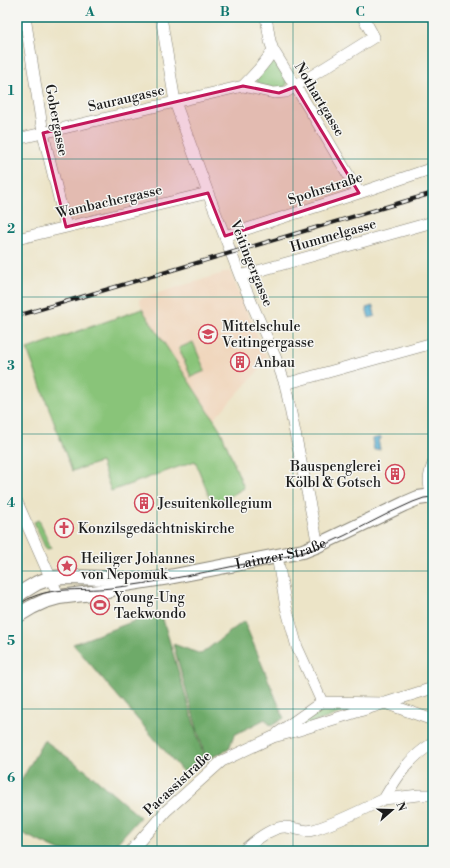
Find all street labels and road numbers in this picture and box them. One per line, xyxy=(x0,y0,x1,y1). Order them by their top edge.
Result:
street label: Nothartgasse xyxy=(290,59,348,140)
street label: Sauraugasse xyxy=(86,81,166,116)
street label: Gobergasse xyxy=(40,83,72,158)
street label: Spohrstraße xyxy=(286,168,365,209)
street label: Wambachergasse xyxy=(54,181,164,223)
street label: Hummelgasse xyxy=(288,215,378,257)
street label: Veitingergasse xyxy=(225,216,277,309)
street label: Lainzer Straße xyxy=(234,534,330,574)
street label: Pacassistraße xyxy=(140,748,215,820)

